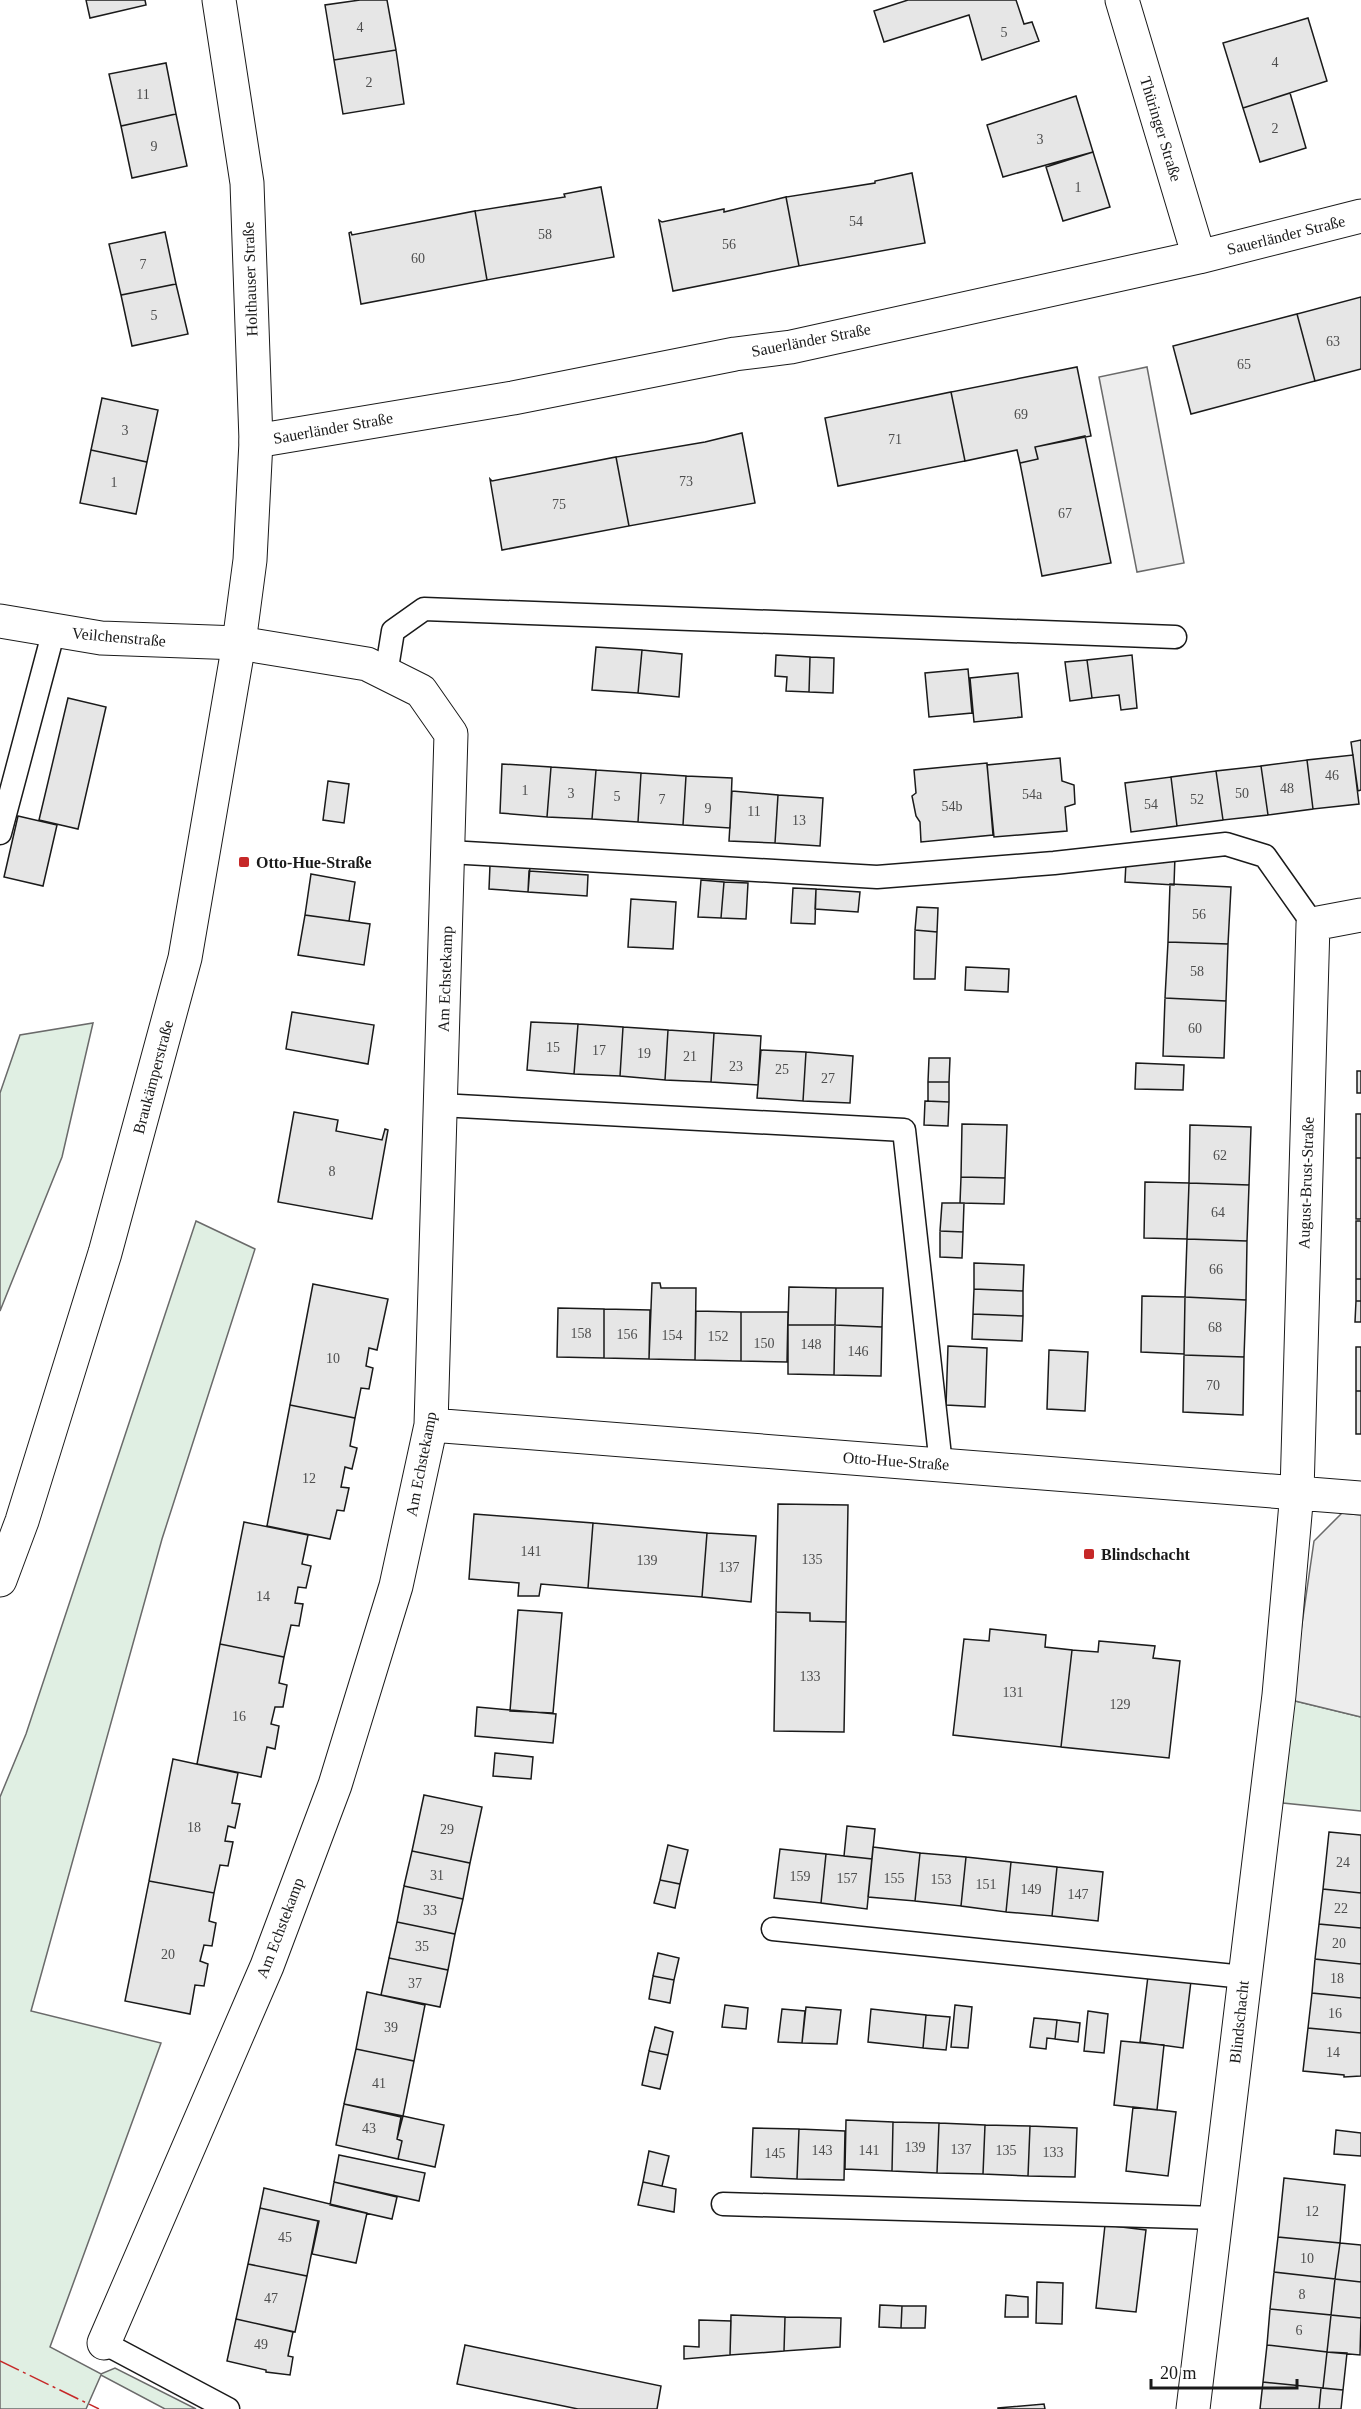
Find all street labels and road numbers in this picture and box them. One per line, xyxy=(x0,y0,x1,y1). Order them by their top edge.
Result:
street label: Thüringer Straße xyxy=(1136,74,1185,184)
street label: Sauerländer Straße xyxy=(1225,212,1347,258)
street label: Holthauser Straße xyxy=(239,221,261,337)
street label: Sauerländer Straße xyxy=(750,320,872,360)
street label: Sauerländer Straße xyxy=(272,409,394,447)
street label: Veilchenstraße xyxy=(71,624,167,650)
street label: Am Echstekamp xyxy=(435,926,456,1032)
street label: Braukämperstraße xyxy=(130,1018,177,1136)
street label: August-Brust-Straße xyxy=(1295,1117,1318,1250)
street label: Am Echstekamp xyxy=(403,1410,440,1518)
street label: Otto-Hue-Straße xyxy=(842,1449,950,1473)
street label: Am Echstekamp xyxy=(253,1875,308,1981)
street label: Blindschacht xyxy=(1226,1979,1252,2064)

